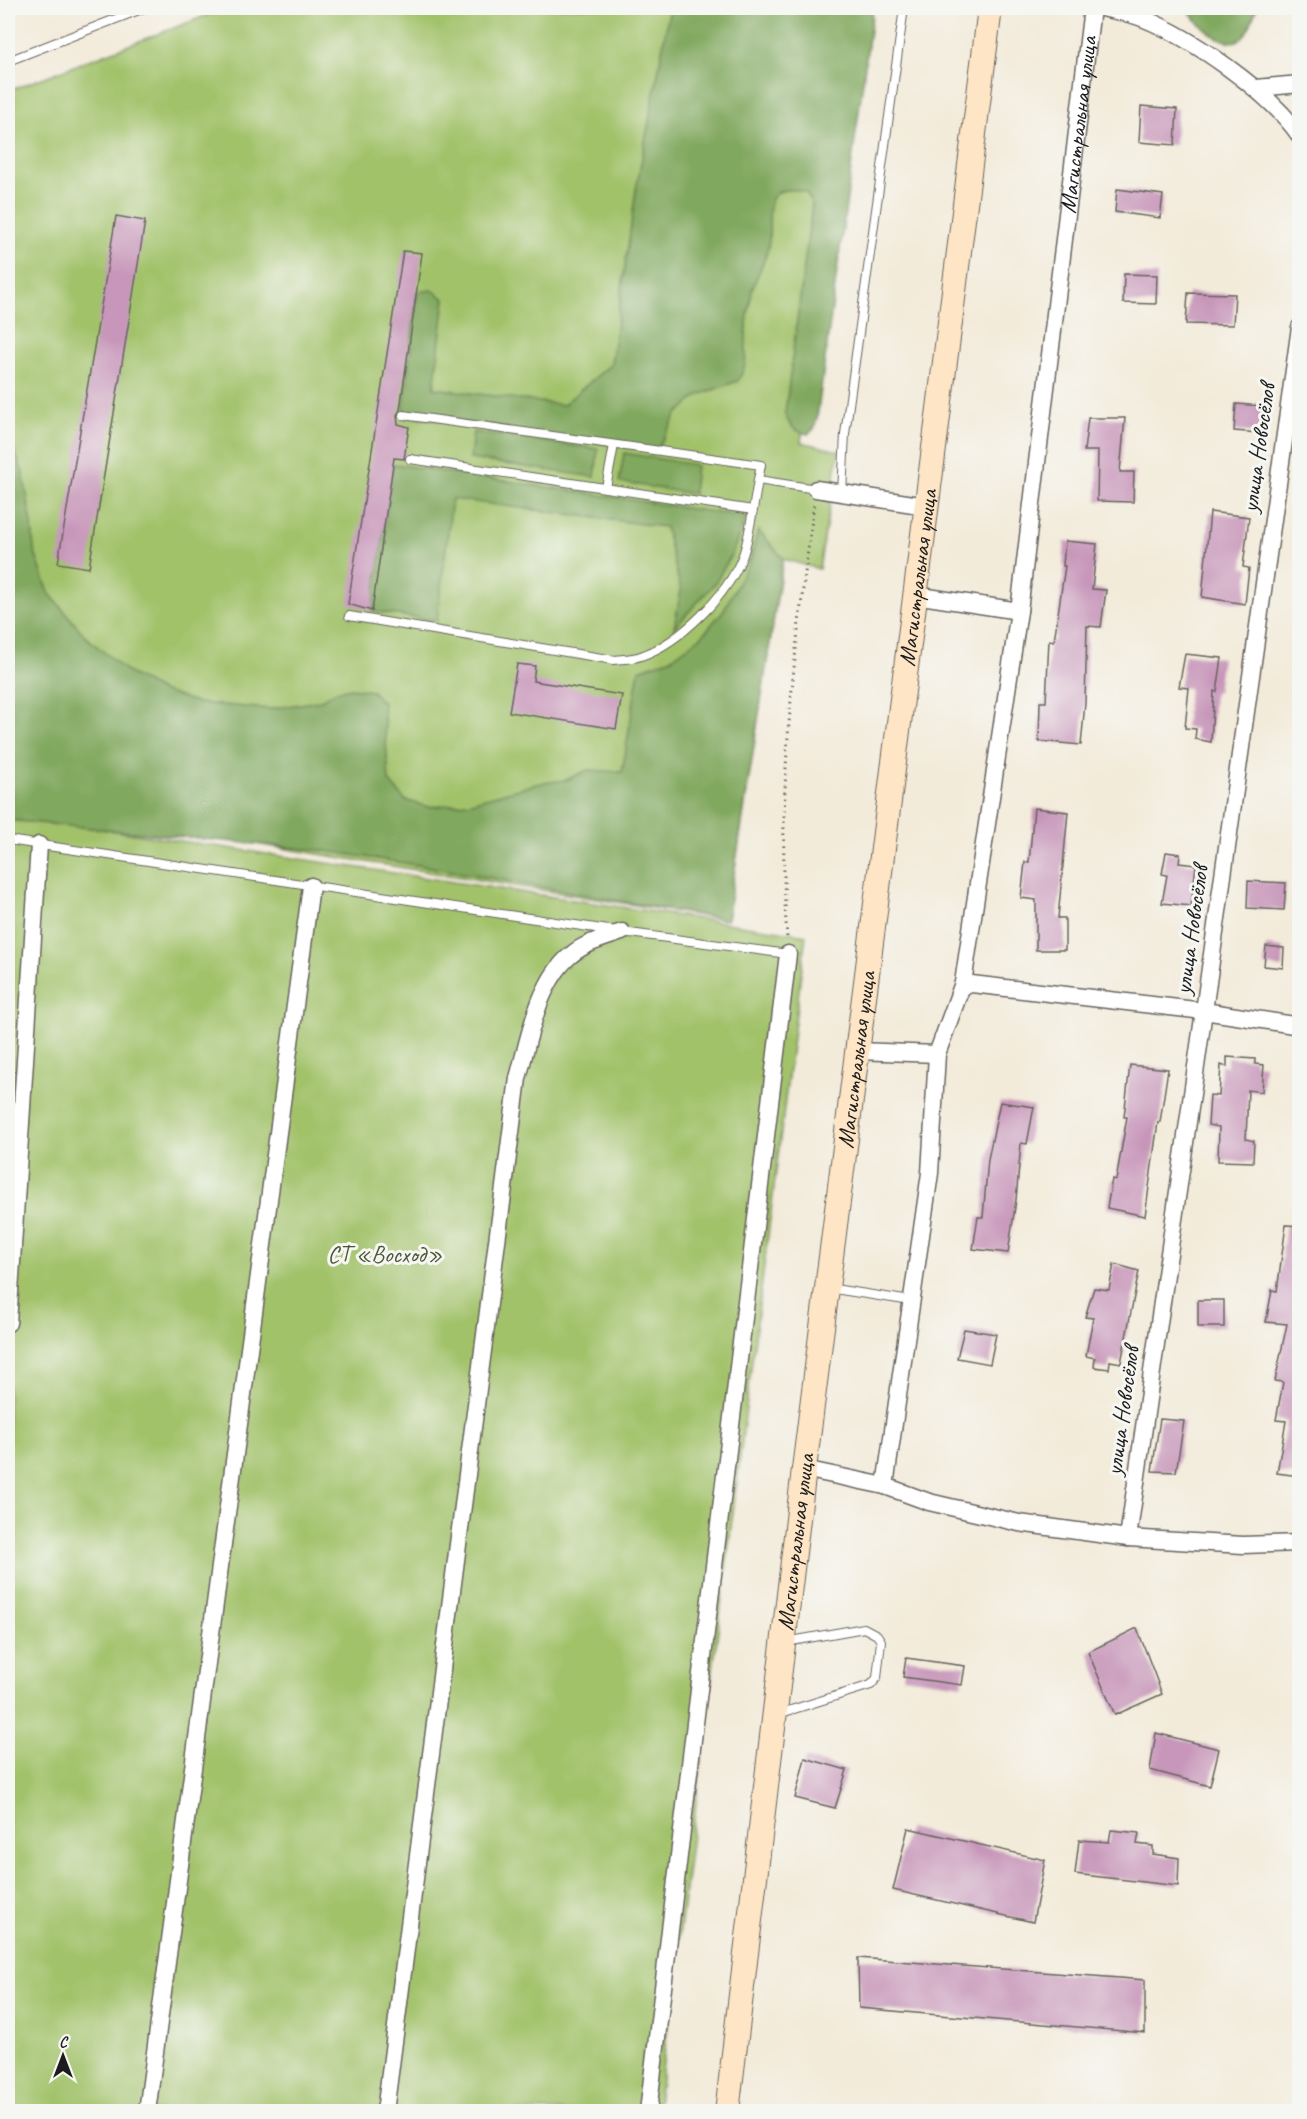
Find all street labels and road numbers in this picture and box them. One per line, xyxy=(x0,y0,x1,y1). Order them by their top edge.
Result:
street label: Магистральная улица xyxy=(1052,33,1104,215)
street label: улица Новосёлов xyxy=(1234,378,1282,516)
street label: Магистральная улица xyxy=(891,486,944,668)
street label: улица Новосёлов xyxy=(1167,860,1215,998)
street label: Магистральная улица xyxy=(830,969,882,1150)
street label: улица Новосёлов xyxy=(1098,1341,1146,1479)
street label: Магистральная улица xyxy=(770,1451,821,1632)

